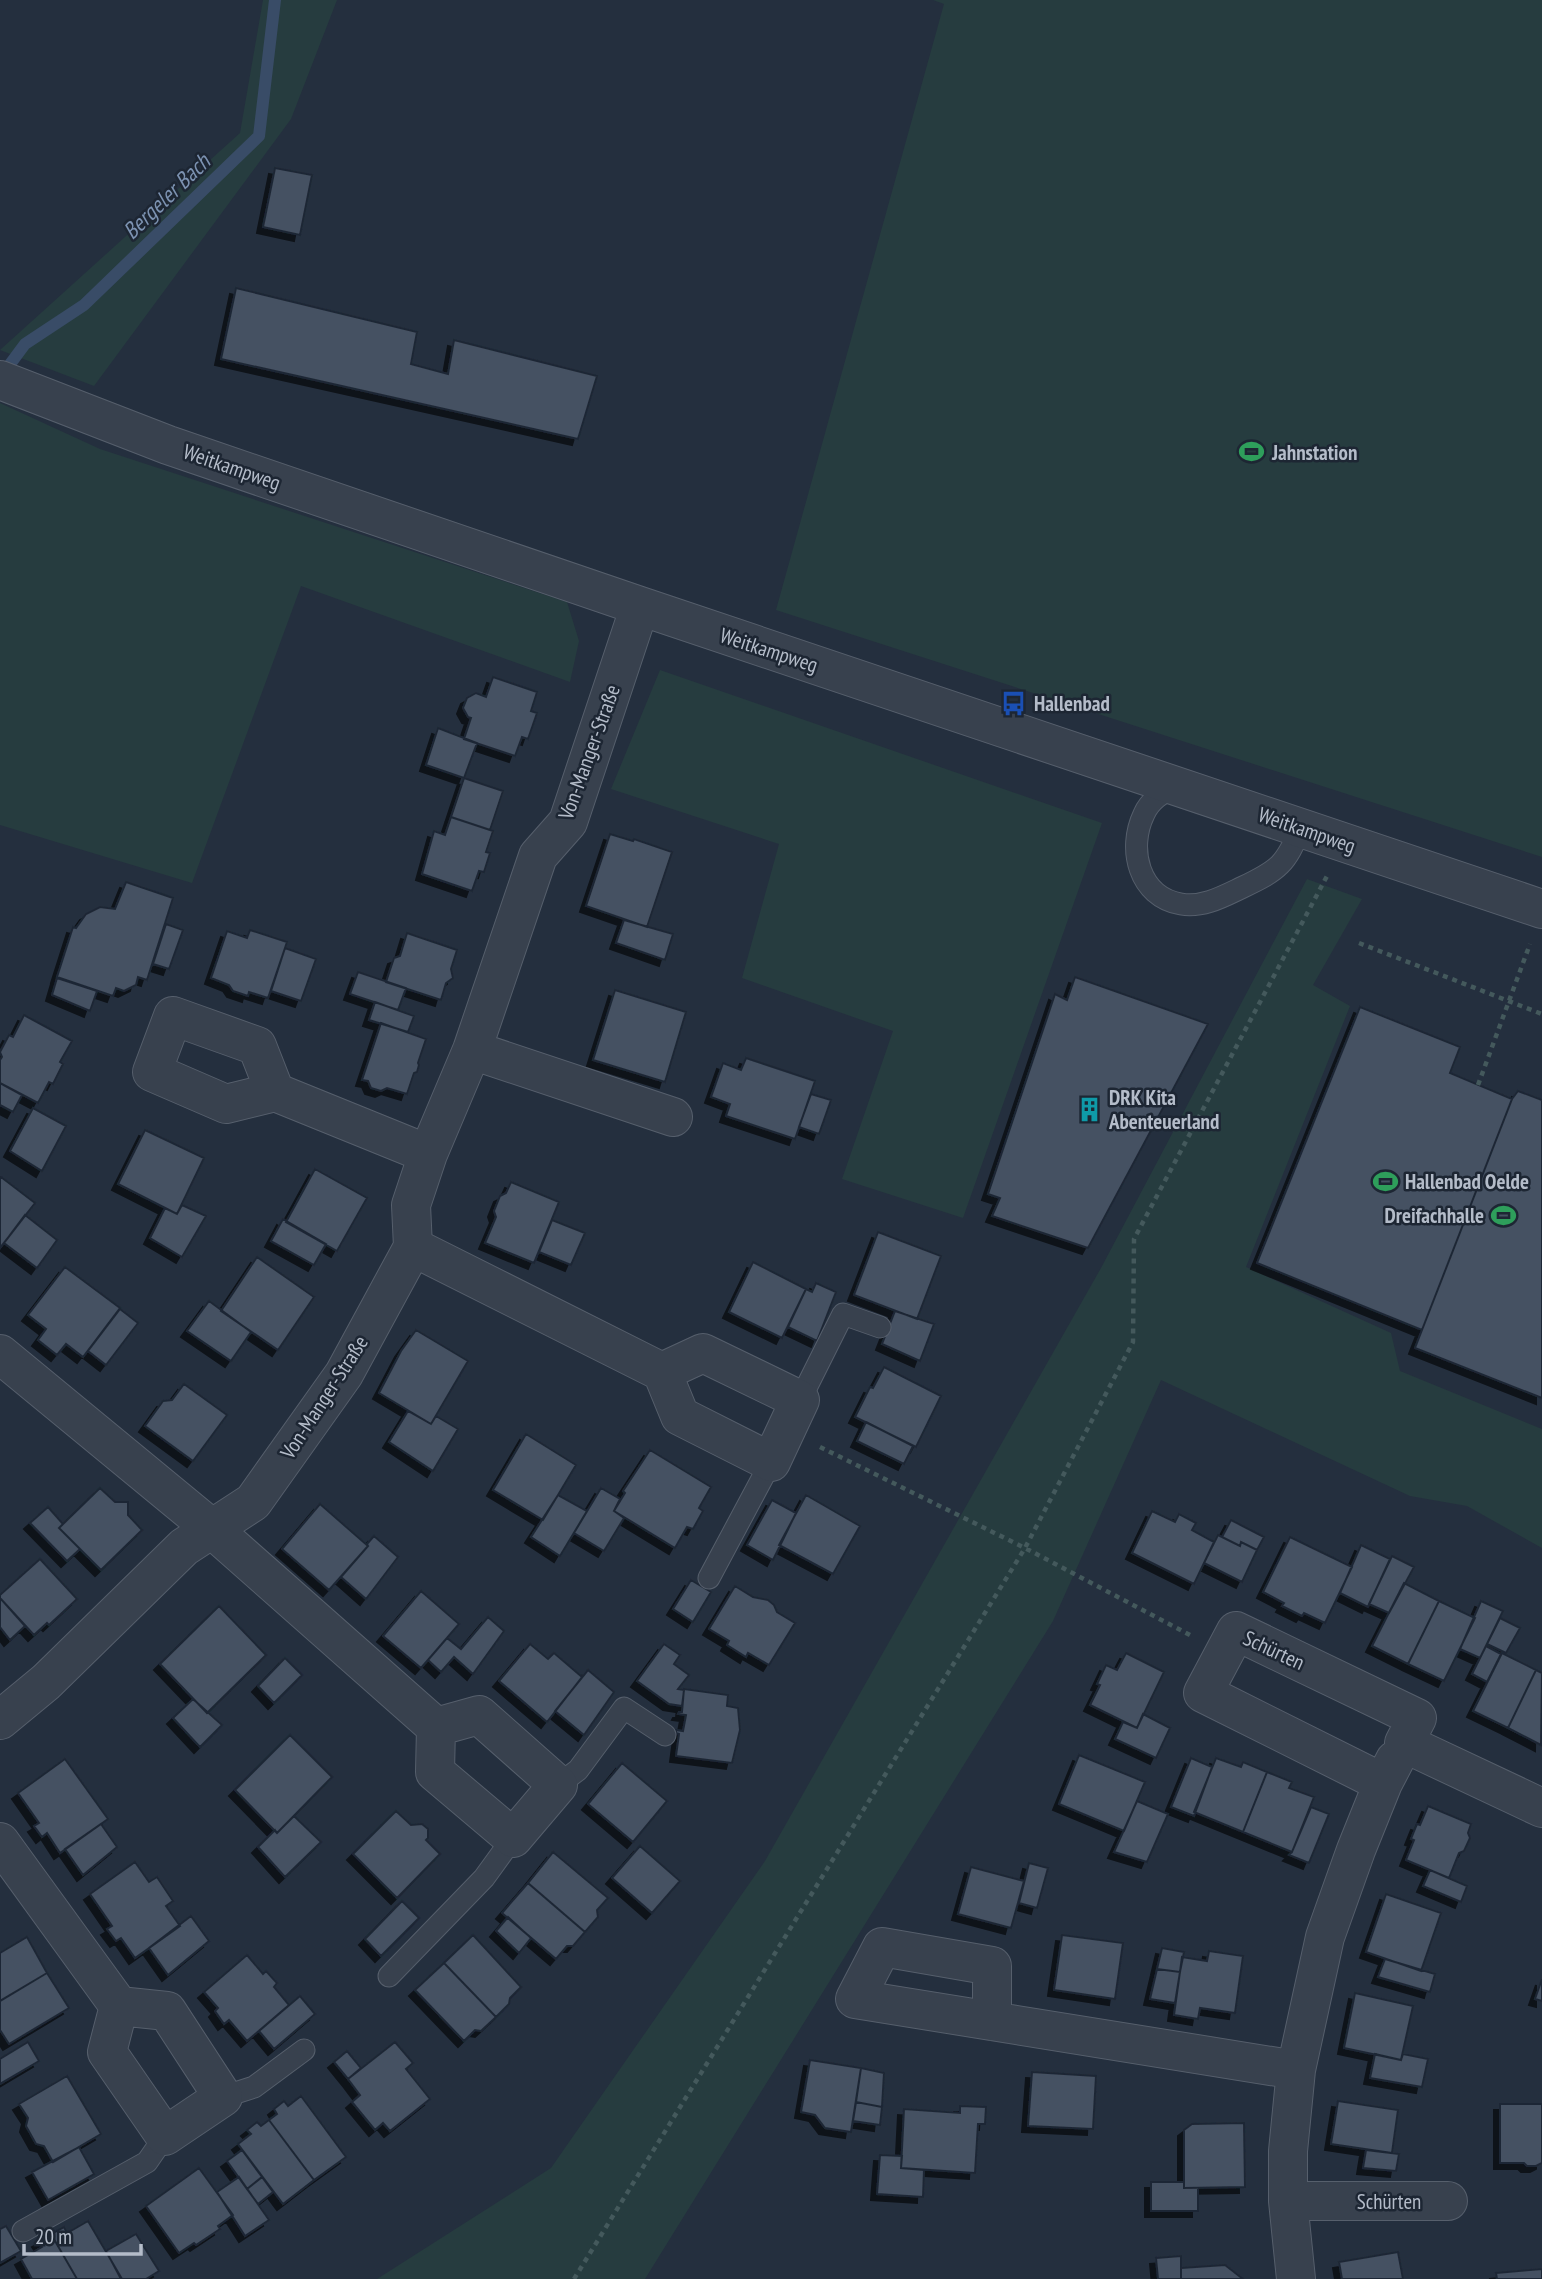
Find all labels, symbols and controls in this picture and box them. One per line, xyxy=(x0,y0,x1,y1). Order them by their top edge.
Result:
water label: Bergeler Bach xyxy=(116,146,217,245)
street label: Weitkampweg xyxy=(180,438,284,496)
sports icon: Jahnstation xyxy=(1238,438,1266,466)
place label: Jahnstation xyxy=(1271,439,1357,466)
street label: Weitkampweg xyxy=(717,622,821,678)
street label: Von-Manger-Straße xyxy=(552,681,626,824)
bus stop icon: Hallenbad xyxy=(1000,689,1028,717)
place label: Hallenbad xyxy=(1034,690,1110,717)
street label: Weitkampweg xyxy=(1255,801,1359,859)
place label: DRK Kita Abenteuerland xyxy=(1108,1084,1219,1135)
building icon: DRK Kita Abenteuerland xyxy=(1075,1095,1103,1123)
sports icon: Hallenbad Oelde xyxy=(1371,1167,1399,1195)
place label: Hallenbad Oelde xyxy=(1405,1168,1529,1195)
sports icon: Dreifachhalle xyxy=(1490,1201,1518,1229)
place label: Dreifachhalle xyxy=(1385,1202,1484,1229)
street label: Von-Manger-Straße xyxy=(274,1330,374,1465)
street label: Schürten xyxy=(1239,1624,1309,1676)
street label: Schürten xyxy=(1357,2188,1421,2215)
scale bar xyxy=(24,2212,142,2256)
text: 20 m xyxy=(35,2223,72,2250)

